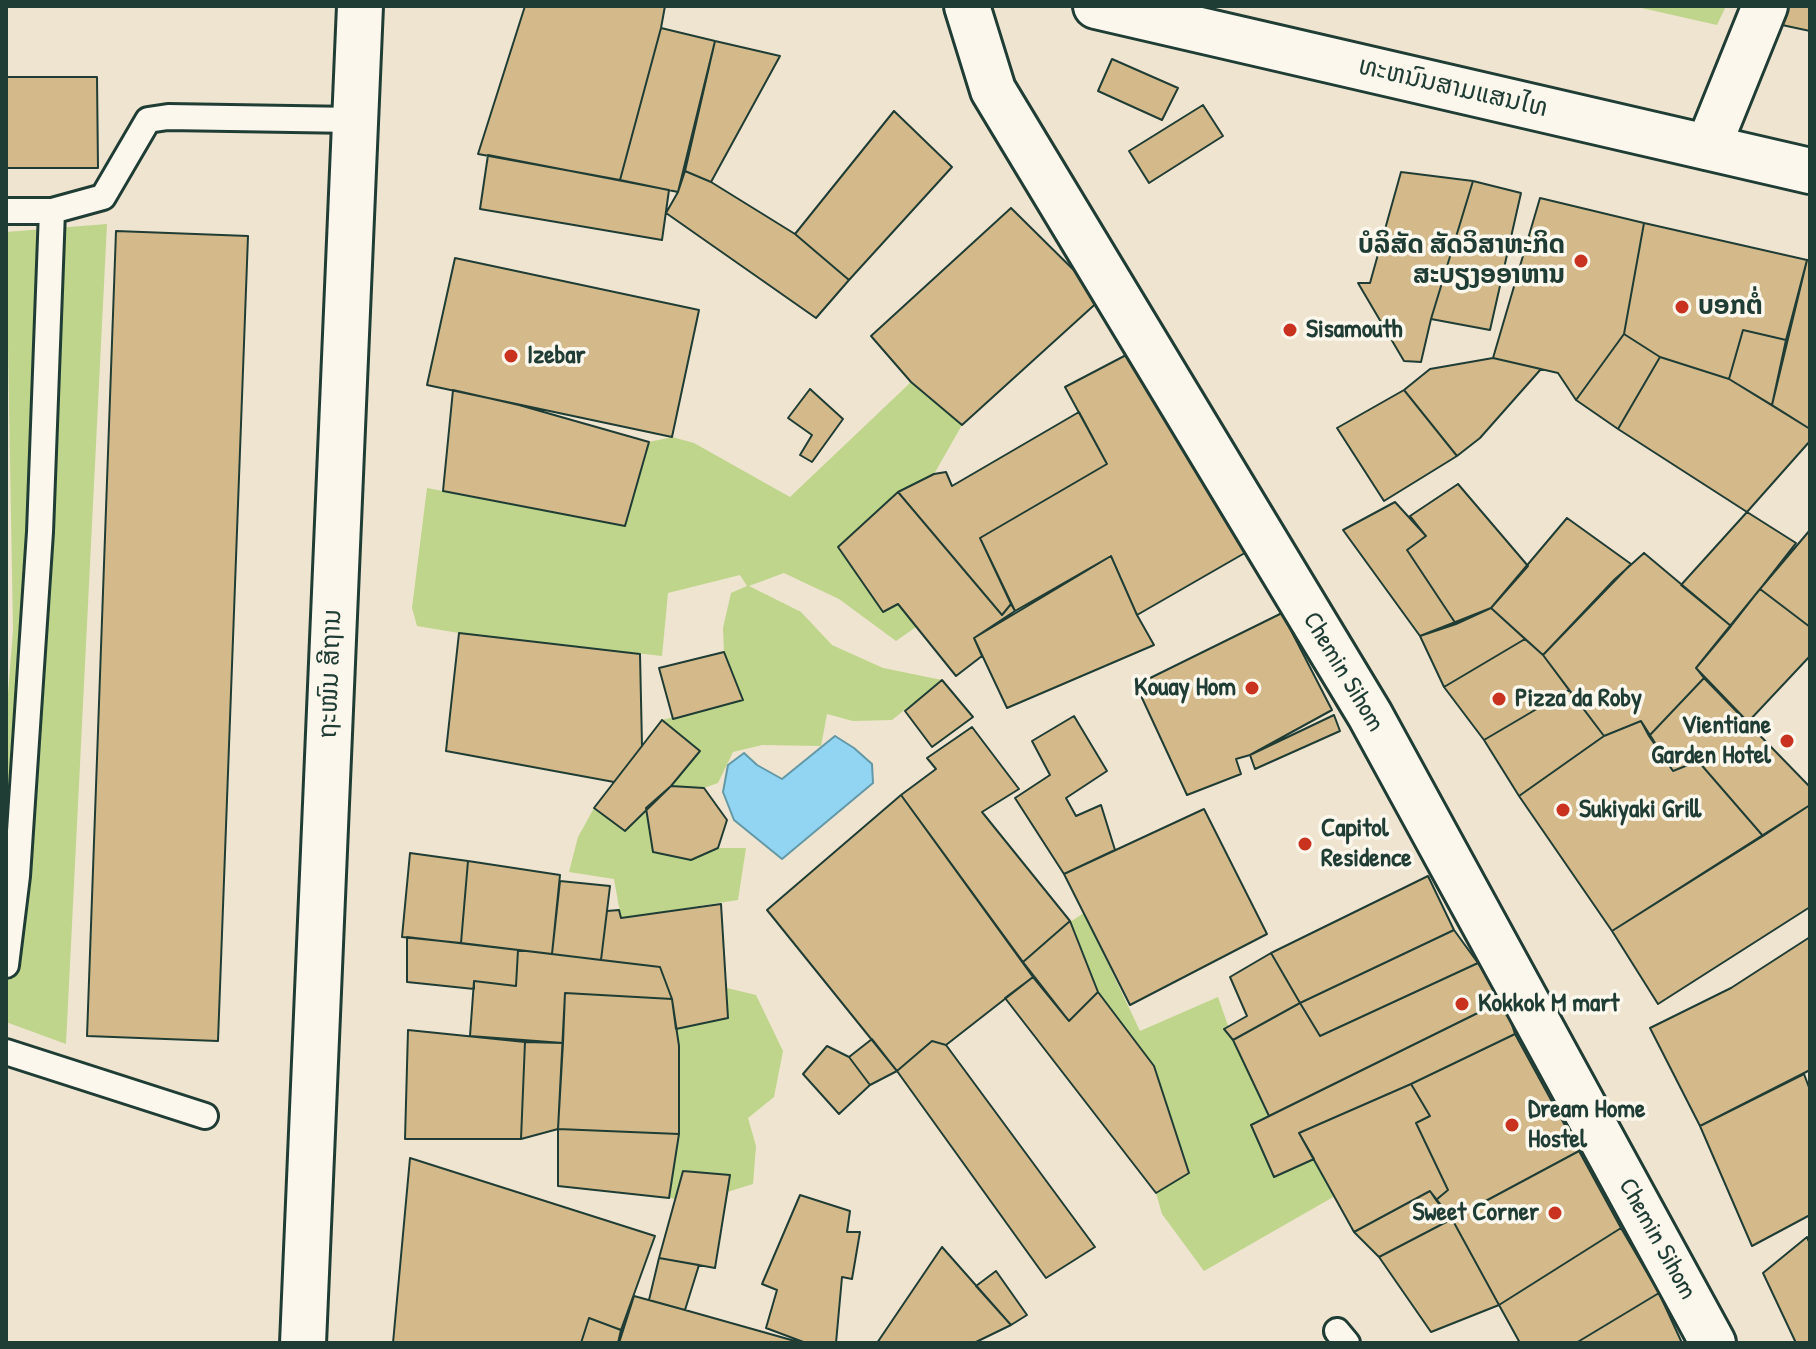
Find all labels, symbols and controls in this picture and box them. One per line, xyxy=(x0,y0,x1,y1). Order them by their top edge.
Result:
street label: ທະຫນົນສາມແສນໄທ xyxy=(1355,51,1551,125)
place label: ບໍລິສັດ ສັດວິສາຫະກິດ ສະບຽງອອາຫານ xyxy=(1358,230,1565,292)
marker: ບໍລິສັດ ສັດວິສາຫະກິດ ສະບຽງອອາຫານ xyxy=(1572,252,1590,270)
place label: ບອກຕໍ່ xyxy=(1698,291,1763,323)
marker: ບອກຕໍ່ xyxy=(1673,298,1691,316)
place label: Sisamouth xyxy=(1306,314,1402,346)
marker: Sisamouth xyxy=(1281,321,1299,339)
place label: Izebar xyxy=(527,340,585,372)
marker: Izebar xyxy=(502,347,520,365)
street label: Chemin Sihom xyxy=(1295,607,1391,737)
street label: ຖະໜົນ ສີຖານ xyxy=(313,609,349,739)
place label: Kouay Hom xyxy=(1134,672,1236,704)
marker: Kouay Hom xyxy=(1243,679,1261,697)
place label: Pizza da Roby xyxy=(1515,683,1642,715)
marker: Pizza da Roby xyxy=(1490,690,1508,708)
place label: Vientiane Garden Hotel xyxy=(1651,710,1771,772)
marker: Vientiane Garden Hotel xyxy=(1778,732,1796,750)
place label: Sukiyaki Grill xyxy=(1579,794,1701,826)
marker: Sukiyaki Grill xyxy=(1554,801,1572,819)
place label: Capitol Residence xyxy=(1321,813,1412,874)
marker: Capitol Residence xyxy=(1296,835,1314,853)
place label: Kokkok M mart xyxy=(1478,988,1619,1020)
marker: Kokkok M mart xyxy=(1453,995,1471,1013)
place label: Dream Home Hostel xyxy=(1528,1094,1645,1156)
marker: Dream Home Hostel xyxy=(1503,1116,1521,1134)
street label: Chemin Sihom xyxy=(1611,1173,1703,1305)
place label: Sweet Corner xyxy=(1413,1197,1539,1229)
marker: Sweet Corner xyxy=(1546,1204,1564,1222)

